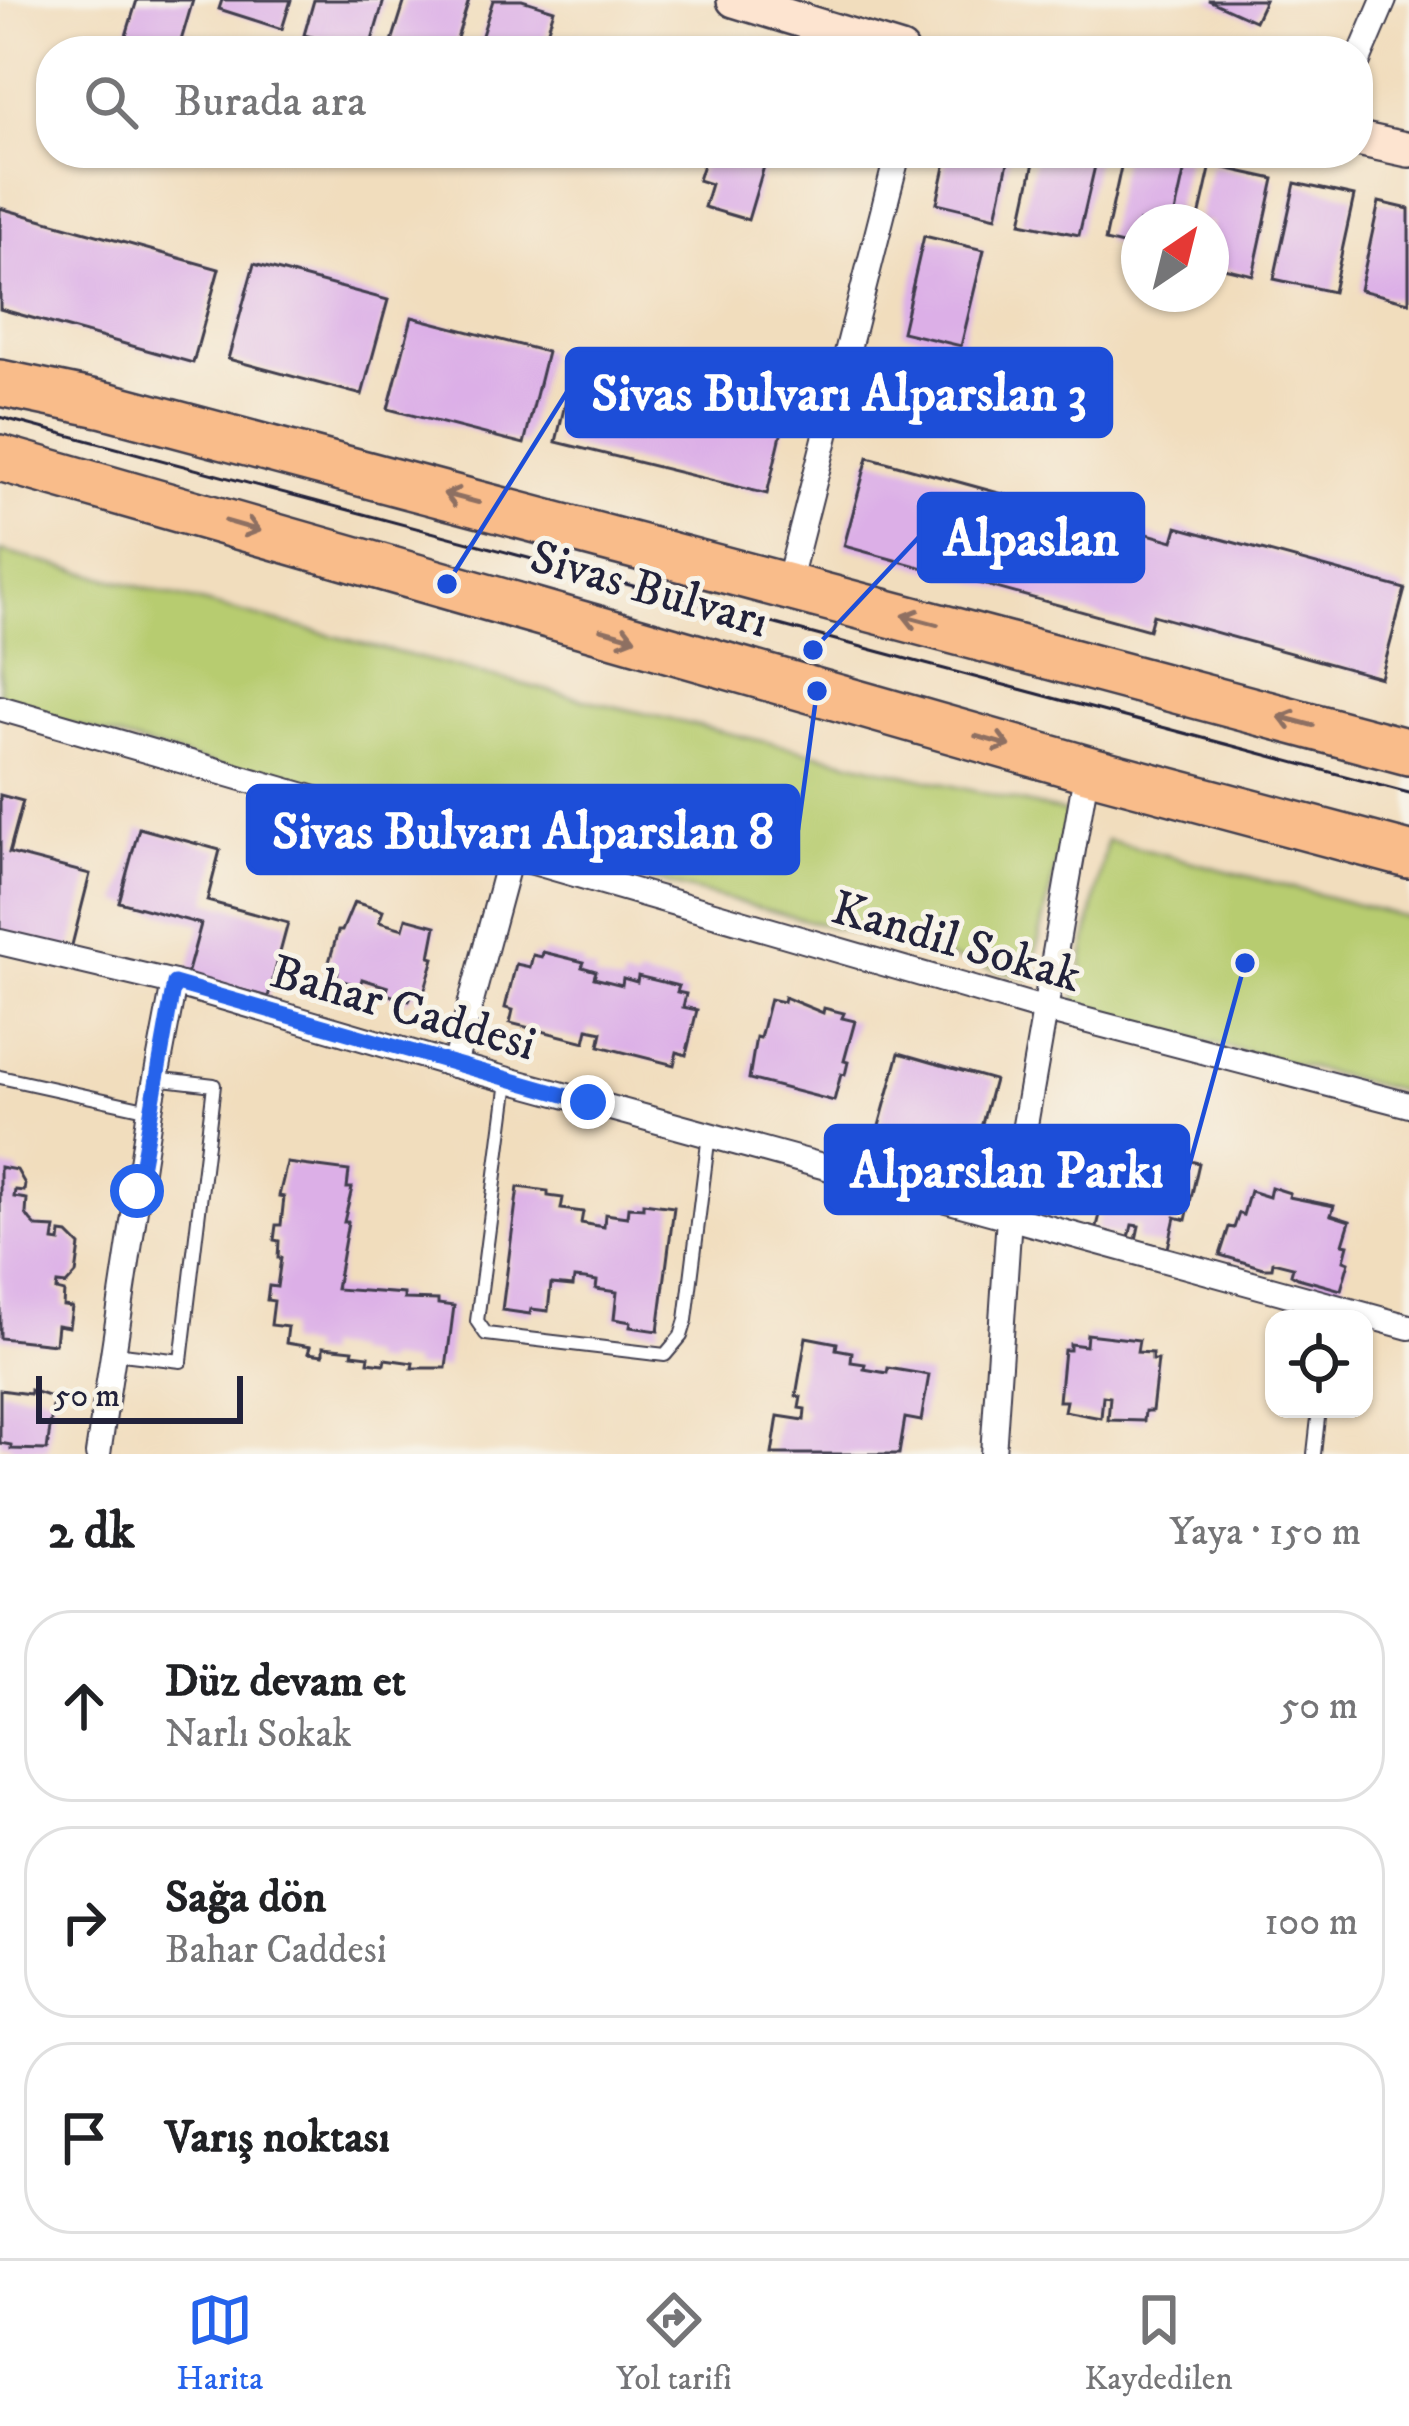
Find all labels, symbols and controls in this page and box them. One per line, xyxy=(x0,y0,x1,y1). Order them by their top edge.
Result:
search box xyxy=(36,36,1373,168)
icon: search xyxy=(78,69,144,135)
text: Burada ara xyxy=(174,74,366,130)
north arrow xyxy=(1121,204,1229,312)
callout: Sivas Bulvarı Alparslan 3 xyxy=(567,349,1111,436)
text: Sivas Bulvarı Alparslan 3 xyxy=(591,363,1087,427)
one-way arrow xyxy=(443,486,481,508)
callout: Alpaslan xyxy=(919,494,1143,581)
text: Alpaslan xyxy=(942,508,1119,572)
one-way arrow xyxy=(223,516,261,538)
street label: Sivas Bulvarı xyxy=(523,527,775,652)
one-way arrow xyxy=(901,607,939,629)
one-way arrow xyxy=(598,624,636,646)
one-way arrow xyxy=(1278,709,1316,731)
one-way arrow xyxy=(973,732,1011,754)
callout: Sivas Bulvarı Alparslan 8 xyxy=(248,786,798,873)
text: Sivas Bulvarı Alparslan 8 xyxy=(272,801,774,865)
street label: Kandil Sokak xyxy=(825,879,1088,1007)
street label: Bahar Caddesi xyxy=(264,942,543,1075)
route end xyxy=(561,1075,615,1129)
callout: Alparslan Parkı xyxy=(826,1126,1188,1213)
text: Alparslan Parkı xyxy=(849,1140,1164,1204)
route start xyxy=(110,1164,164,1218)
map controls xyxy=(1265,1310,1373,1418)
button: locate xyxy=(1265,1310,1373,1418)
scale bar xyxy=(36,1370,243,1423)
text: 50 m xyxy=(54,1376,120,1417)
text: 2 dk xyxy=(48,1500,135,1564)
text: Yaya · 150 m xyxy=(1169,1508,1361,1557)
text: Düz devam et xyxy=(165,1654,406,1710)
icon: ahead xyxy=(51,1673,117,1739)
text: 50 m xyxy=(1280,1682,1358,1731)
text: Narlı Sokak xyxy=(165,1710,352,1759)
text: Sağa dön xyxy=(165,1870,326,1926)
icon: right xyxy=(51,1889,117,1955)
text: 100 m xyxy=(1264,1898,1358,1947)
text: Bahar Caddesi xyxy=(165,1926,387,1975)
icon: arrive xyxy=(51,2105,117,2171)
text: Varış noktası xyxy=(165,2110,390,2166)
tab: Harita xyxy=(176,2287,263,2400)
tab: Yol tarifi xyxy=(616,2287,732,2400)
tab: Kaydedilen xyxy=(1084,2287,1233,2400)

